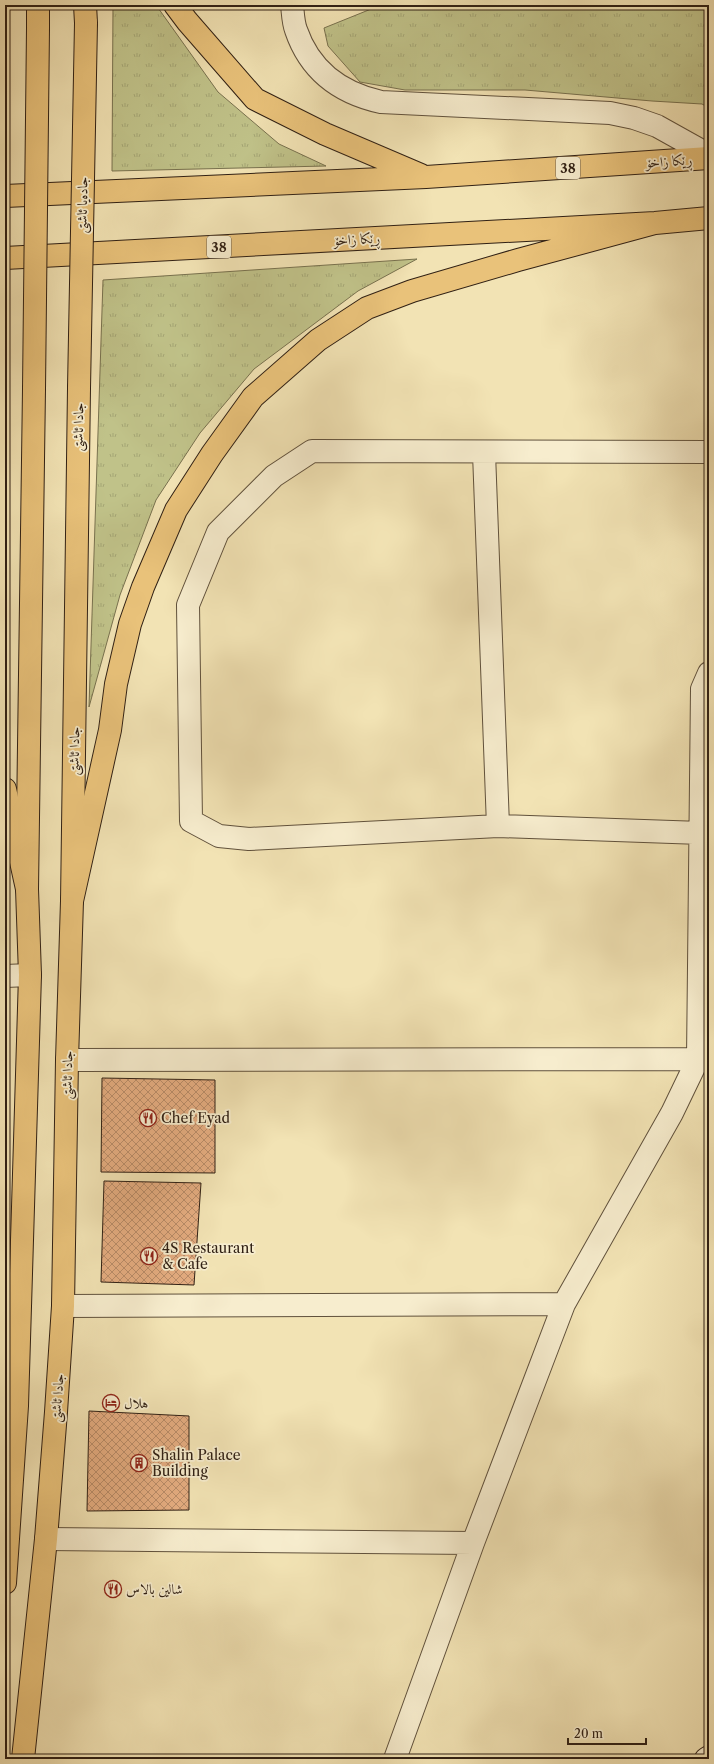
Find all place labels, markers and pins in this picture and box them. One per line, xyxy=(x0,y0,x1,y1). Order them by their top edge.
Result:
restaurant icon: Chef Eyad xyxy=(138,1108,158,1128)
place label: Chef Eyad xyxy=(161,1109,231,1127)
place label: 4S Restaurant & Cafe xyxy=(162,1239,254,1273)
restaurant icon: 4S Restaurant & Cafe xyxy=(139,1246,159,1266)
hotel icon: هلال xyxy=(101,1393,121,1413)
place label: هلال xyxy=(124,1394,148,1412)
place label: Shalin Palace Building xyxy=(152,1446,241,1480)
building icon: Shalin Palace Building xyxy=(129,1453,149,1473)
restaurant icon: شالين بالاس xyxy=(103,1579,123,1599)
place label: شالين بالاس xyxy=(126,1580,183,1598)

